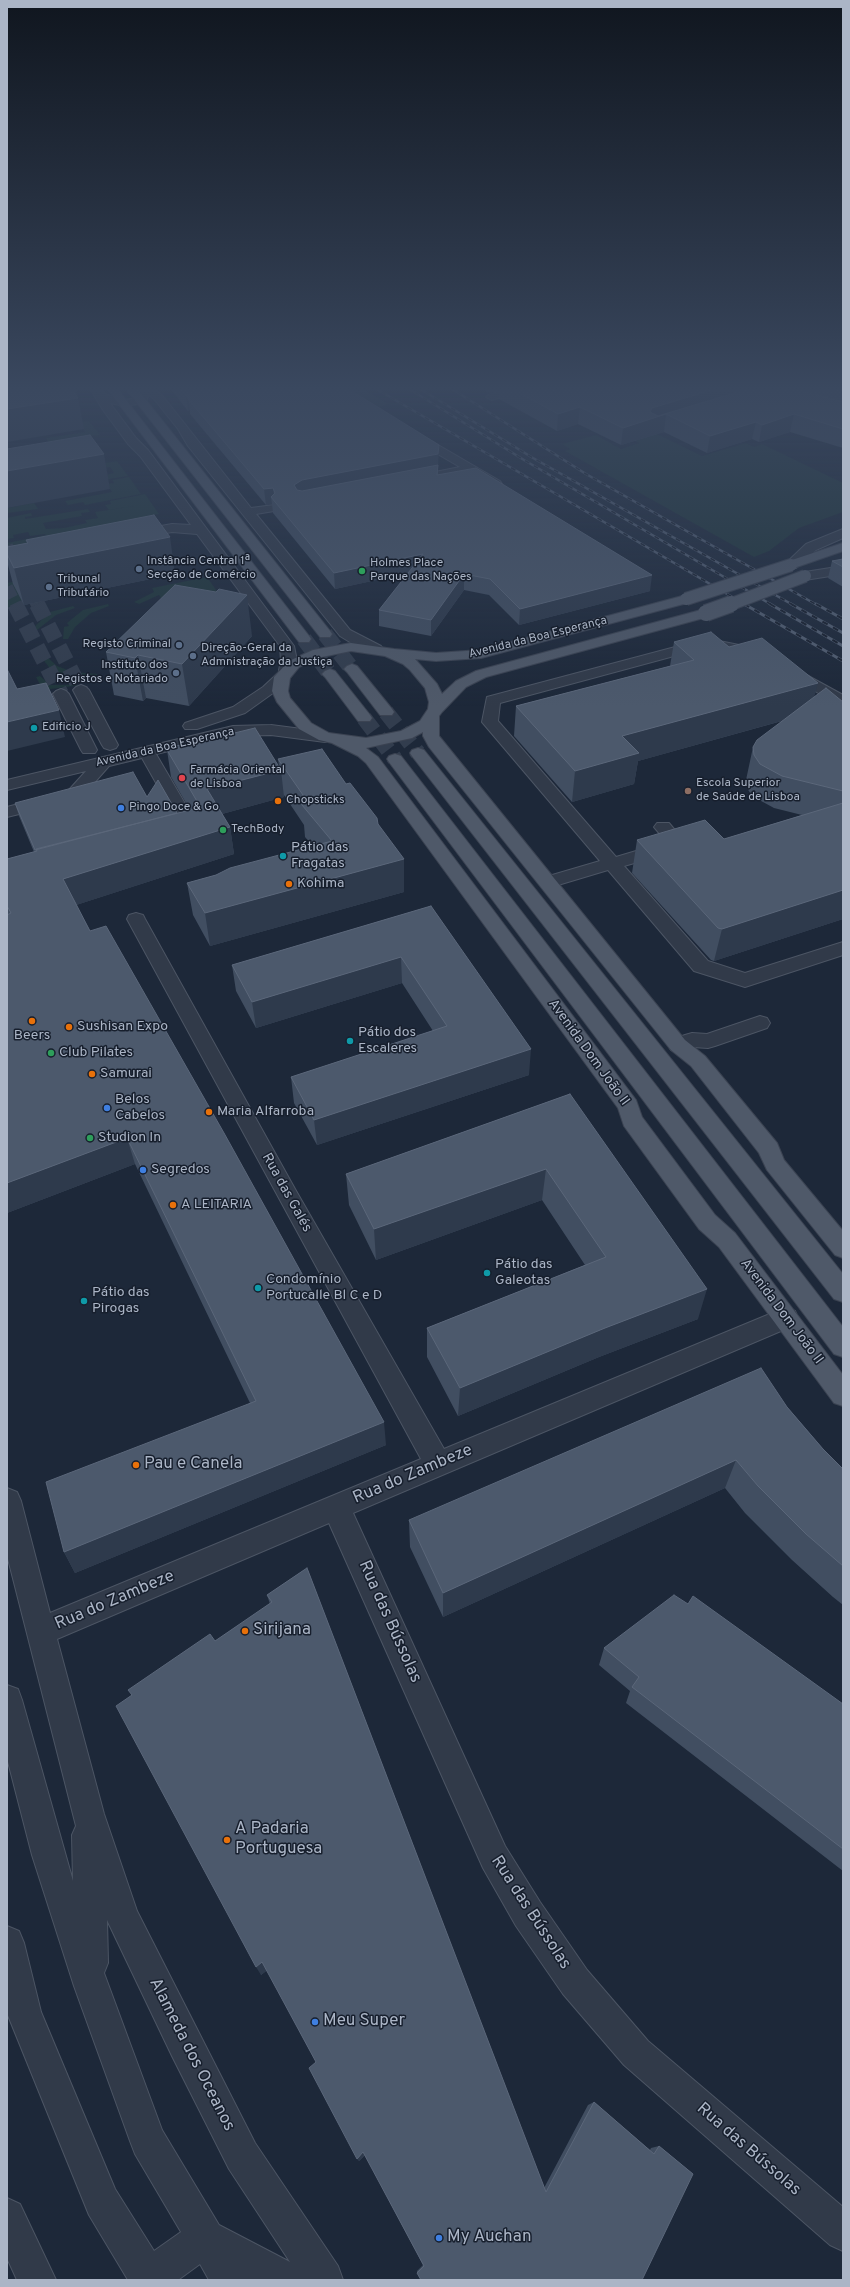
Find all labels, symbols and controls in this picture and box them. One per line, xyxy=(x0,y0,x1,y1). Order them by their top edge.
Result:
place label: Instância Central 1ª Secção de Comércio xyxy=(147,555,256,583)
place label: Holmes Place Parque das Nações xyxy=(370,557,472,585)
marker: Instância Central 1ª Secção de Comércio xyxy=(134,564,144,574)
marker: Holmes Place Parque das Nações xyxy=(357,566,367,576)
place label: Tribunal Tributário xyxy=(57,573,109,601)
marker: Tribunal Tributário xyxy=(44,582,54,592)
street label: Avenida da Boa Esperança xyxy=(467,614,609,662)
place label: Registo Criminal xyxy=(83,638,171,652)
marker: Registo Criminal xyxy=(174,640,184,650)
place label: Direção-Geral da Admnistração da Justiça xyxy=(201,642,332,670)
marker: Direção-Geral da Admnistração da Justiça xyxy=(188,651,198,661)
place label: Instituto dos Registos e Notariado xyxy=(56,659,168,687)
marker: Instituto dos Registos e Notariado xyxy=(171,668,181,678)
place label: Edificio J xyxy=(42,721,91,735)
marker: Edificio J xyxy=(29,723,39,733)
street label: Avenida da Boa Esperança xyxy=(94,725,236,771)
place label: Farmácia Oriental de Lisboa xyxy=(190,764,285,792)
marker: Farmácia Oriental de Lisboa xyxy=(177,773,187,783)
place label: Escola Superior de Saúde de Lisboa xyxy=(696,777,800,805)
marker: Escola Superior de Saúde de Lisboa xyxy=(683,786,693,796)
place label: Chopsticks xyxy=(286,794,345,808)
marker: Chopsticks xyxy=(273,796,283,806)
place label: Pingo Doce & Go xyxy=(129,801,219,815)
marker: Pingo Doce & Go xyxy=(116,803,126,813)
place label: TechBody xyxy=(231,823,284,837)
marker: TechBody xyxy=(218,825,228,835)
place label: Pátio das Fragatas xyxy=(291,840,349,872)
marker: Pátio das Fragatas xyxy=(278,851,288,861)
place label: Kohima xyxy=(297,876,344,892)
marker: Kohima xyxy=(284,879,294,889)
street label: Avenida Dom João II xyxy=(544,996,632,1110)
marker: Beers xyxy=(27,1016,37,1026)
place label: Sushisan Expo xyxy=(77,1019,168,1035)
marker: Sushisan Expo xyxy=(64,1022,74,1032)
place label: Pátio dos Escaleres xyxy=(358,1025,417,1058)
place label: Beers xyxy=(14,1028,50,1044)
marker: Pátio dos Escaleres xyxy=(345,1036,355,1046)
place label: Club Pilates xyxy=(59,1045,133,1061)
marker: Club Pilates xyxy=(46,1048,56,1058)
place label: Samurai xyxy=(100,1066,152,1082)
marker: Samurai xyxy=(87,1069,97,1079)
place label: Belos Cabelos xyxy=(115,1092,165,1124)
marker: Belos Cabelos xyxy=(102,1103,112,1113)
place label: Maria Alfarroba xyxy=(217,1104,314,1120)
marker: Maria Alfarroba xyxy=(204,1107,214,1117)
place label: Studion In xyxy=(98,1130,161,1146)
marker: Studion In xyxy=(85,1133,95,1143)
street label: Rua das Galés xyxy=(257,1151,315,1235)
place label: Segredos xyxy=(151,1162,210,1178)
marker: Segredos xyxy=(138,1165,148,1175)
place label: A LEITARIA xyxy=(181,1197,252,1213)
marker: A LEITARIA xyxy=(168,1200,178,1210)
street label: Avenida Dom João II xyxy=(736,1256,826,1368)
place label: Pátio das Galeotas xyxy=(495,1257,553,1290)
marker: Pátio das Galeotas xyxy=(482,1268,492,1278)
place label: Condomínio Portucalle Bl C e D xyxy=(266,1272,382,1304)
marker: Condomínio Portucalle Bl C e D xyxy=(253,1283,263,1293)
place label: Pátio das Pirogas xyxy=(92,1285,150,1318)
marker: Pátio das Pirogas xyxy=(79,1296,89,1306)
street label: Rua do Zambeze xyxy=(350,1441,476,1509)
place label: Pau e Canela xyxy=(144,1455,243,1475)
marker: Pau e Canela xyxy=(131,1460,141,1470)
street label: Rua das Bússolas xyxy=(353,1558,425,1686)
street label: Rua do Zambeze xyxy=(52,1567,178,1635)
place label: Sirijana xyxy=(253,1621,311,1641)
marker: Sirijana xyxy=(240,1626,250,1636)
place label: A Padaria Portuguesa xyxy=(235,1820,322,1860)
marker: A Padaria Portuguesa xyxy=(222,1835,232,1845)
street label: Rua das Bússolas xyxy=(486,1852,574,1974)
street label: Alameda dos Oceanos xyxy=(144,1975,238,2135)
place label: Meu Super xyxy=(323,2012,405,2032)
marker: Meu Super xyxy=(310,2017,320,2027)
street label: Rua das Bússolas xyxy=(692,2099,804,2201)
place label: My Auchan xyxy=(447,2228,531,2248)
marker: My Auchan xyxy=(434,2233,444,2243)

